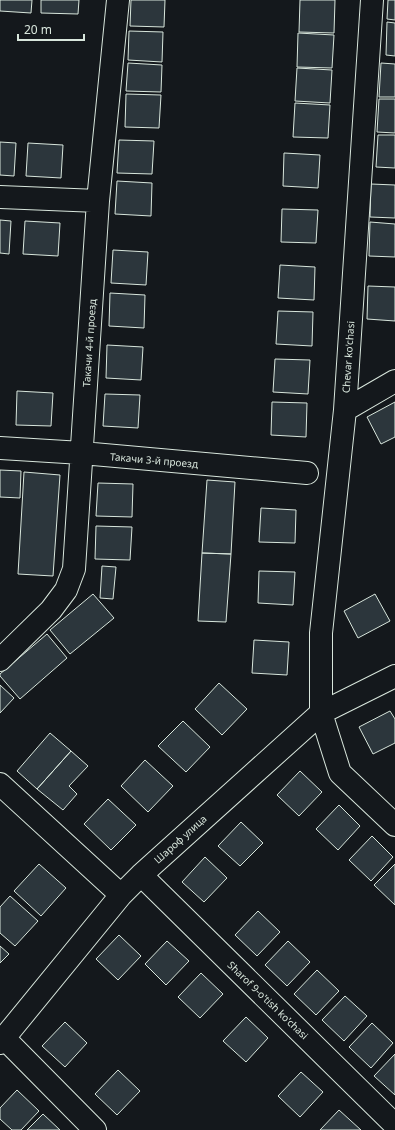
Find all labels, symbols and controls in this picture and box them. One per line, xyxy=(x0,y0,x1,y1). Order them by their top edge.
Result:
scale bar xyxy=(18,16,84,42)
text: 20 m xyxy=(24,21,52,38)
street label: Такачи 4-й проезд xyxy=(79,298,99,388)
street label: Chevar ko'chasi xyxy=(338,320,358,394)
street label: Такачи 3-й проезд xyxy=(109,449,199,471)
street label: Шароф улица xyxy=(151,812,209,866)
street label: Sharof 9-o'tish ko'chasi xyxy=(225,958,311,1042)

